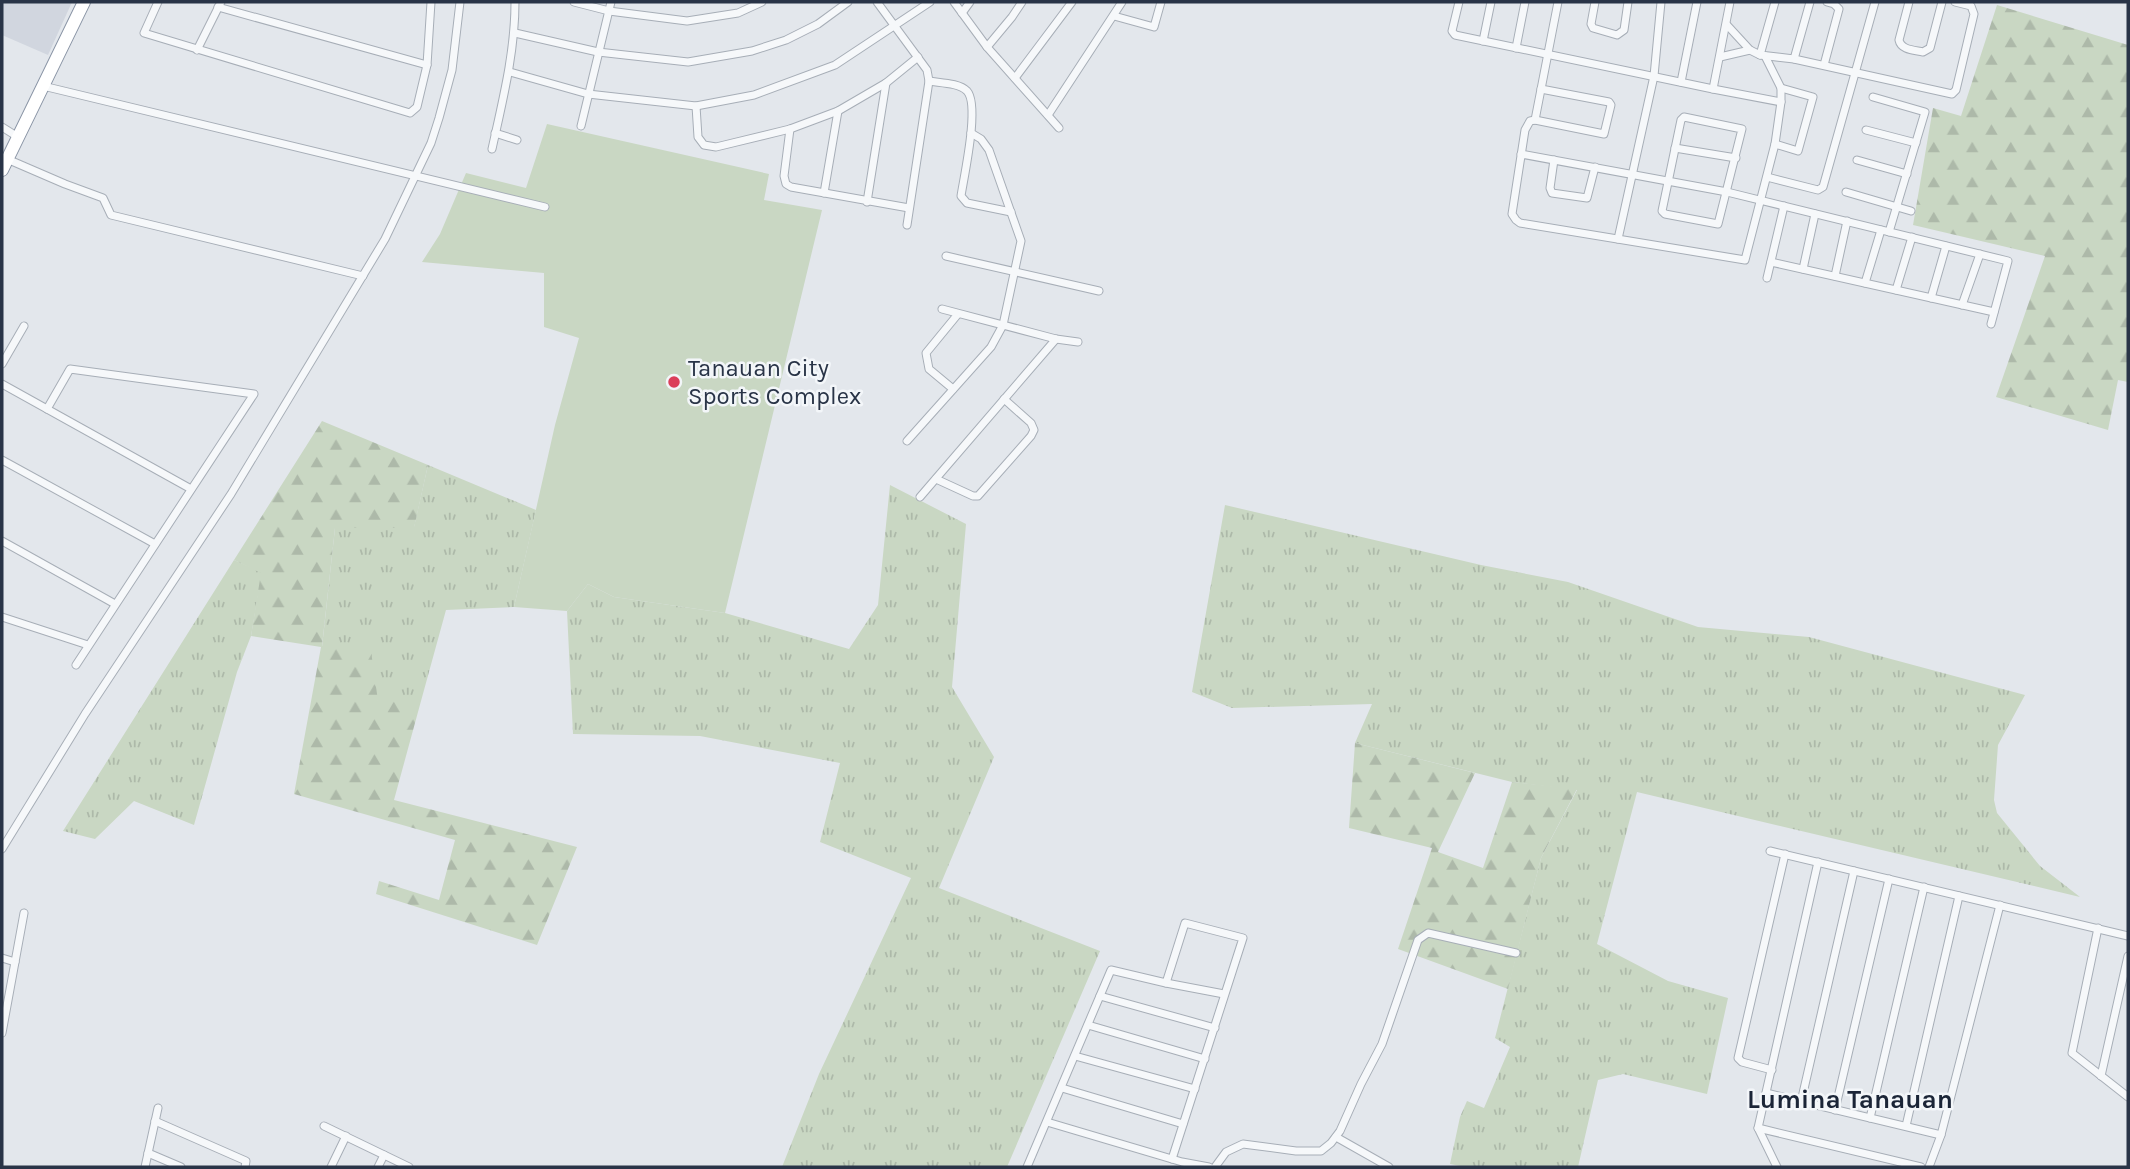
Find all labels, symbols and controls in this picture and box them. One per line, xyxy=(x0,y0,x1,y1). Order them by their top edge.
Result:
place label: Tanauan City Sports Complex xyxy=(688,354,861,410)
marker: Tanauan City Sports Complex xyxy=(666,374,682,390)
district label: Lumina Tanauan xyxy=(1747,1084,1953,1115)

